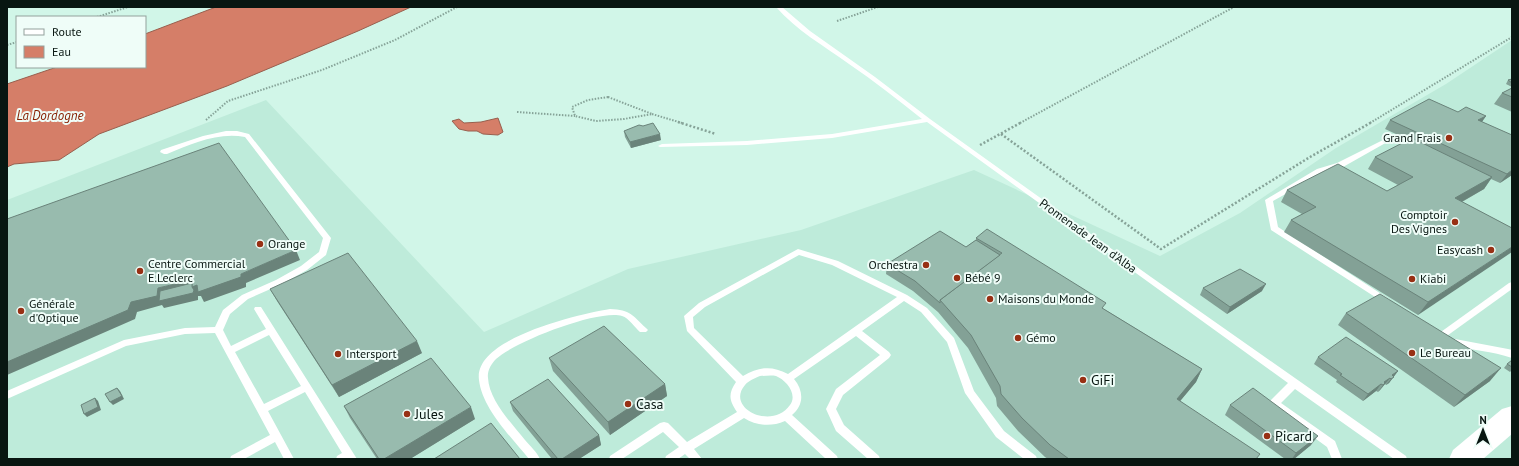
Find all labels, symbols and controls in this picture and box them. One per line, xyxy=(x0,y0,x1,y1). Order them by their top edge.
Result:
legend xyxy=(16,16,146,68)
text: Route xyxy=(52,24,82,39)
text: Eau xyxy=(52,44,71,59)
water label: La Dordogne xyxy=(16,107,84,124)
place label: Grand Frais xyxy=(1383,130,1441,145)
marker: Grand Frais xyxy=(1444,133,1454,143)
street label: Promenade Jean d'Alba xyxy=(1037,195,1140,276)
place label: Comptoir Des Vignes xyxy=(1391,207,1447,236)
marker: Comptoir Des Vignes xyxy=(1450,217,1460,227)
place label: Orange xyxy=(268,236,305,251)
marker: Orange xyxy=(255,239,265,249)
place label: Easycash xyxy=(1437,242,1483,257)
marker: Easycash xyxy=(1486,245,1496,255)
place label: Centre Commercial E.Leclerc xyxy=(148,256,246,285)
place label: Orchestra xyxy=(868,257,918,272)
marker: Orchestra xyxy=(921,260,931,270)
marker: Centre Commercial E.Leclerc xyxy=(135,266,145,276)
place label: Bébé 9 xyxy=(965,270,1000,285)
place label: Kiabi xyxy=(1420,271,1446,286)
marker: Bébé 9 xyxy=(952,273,962,283)
marker: Kiabi xyxy=(1407,274,1417,284)
place label: Maisons du Monde xyxy=(998,291,1094,306)
marker: Maisons du Monde xyxy=(985,294,995,304)
place label: Générale d'Optique xyxy=(29,296,79,325)
marker: Générale d'Optique xyxy=(16,306,26,316)
place label: Gémo xyxy=(1026,330,1056,345)
marker: Gémo xyxy=(1013,333,1023,343)
place label: Le Bureau xyxy=(1420,345,1471,360)
place label: Intersport xyxy=(346,346,397,361)
marker: Le Bureau xyxy=(1407,348,1417,358)
marker: Intersport xyxy=(333,349,343,359)
place label: GiFi xyxy=(1091,371,1114,389)
marker: GiFi xyxy=(1078,375,1088,385)
place label: Casa xyxy=(636,395,664,413)
marker: Casa xyxy=(623,399,633,409)
place label: Jules xyxy=(414,405,444,423)
marker: Jules xyxy=(402,409,412,419)
north arrow xyxy=(1463,410,1503,450)
text: N xyxy=(1479,413,1487,427)
place label: Picard xyxy=(1275,427,1312,445)
marker: Picard xyxy=(1262,431,1272,441)

